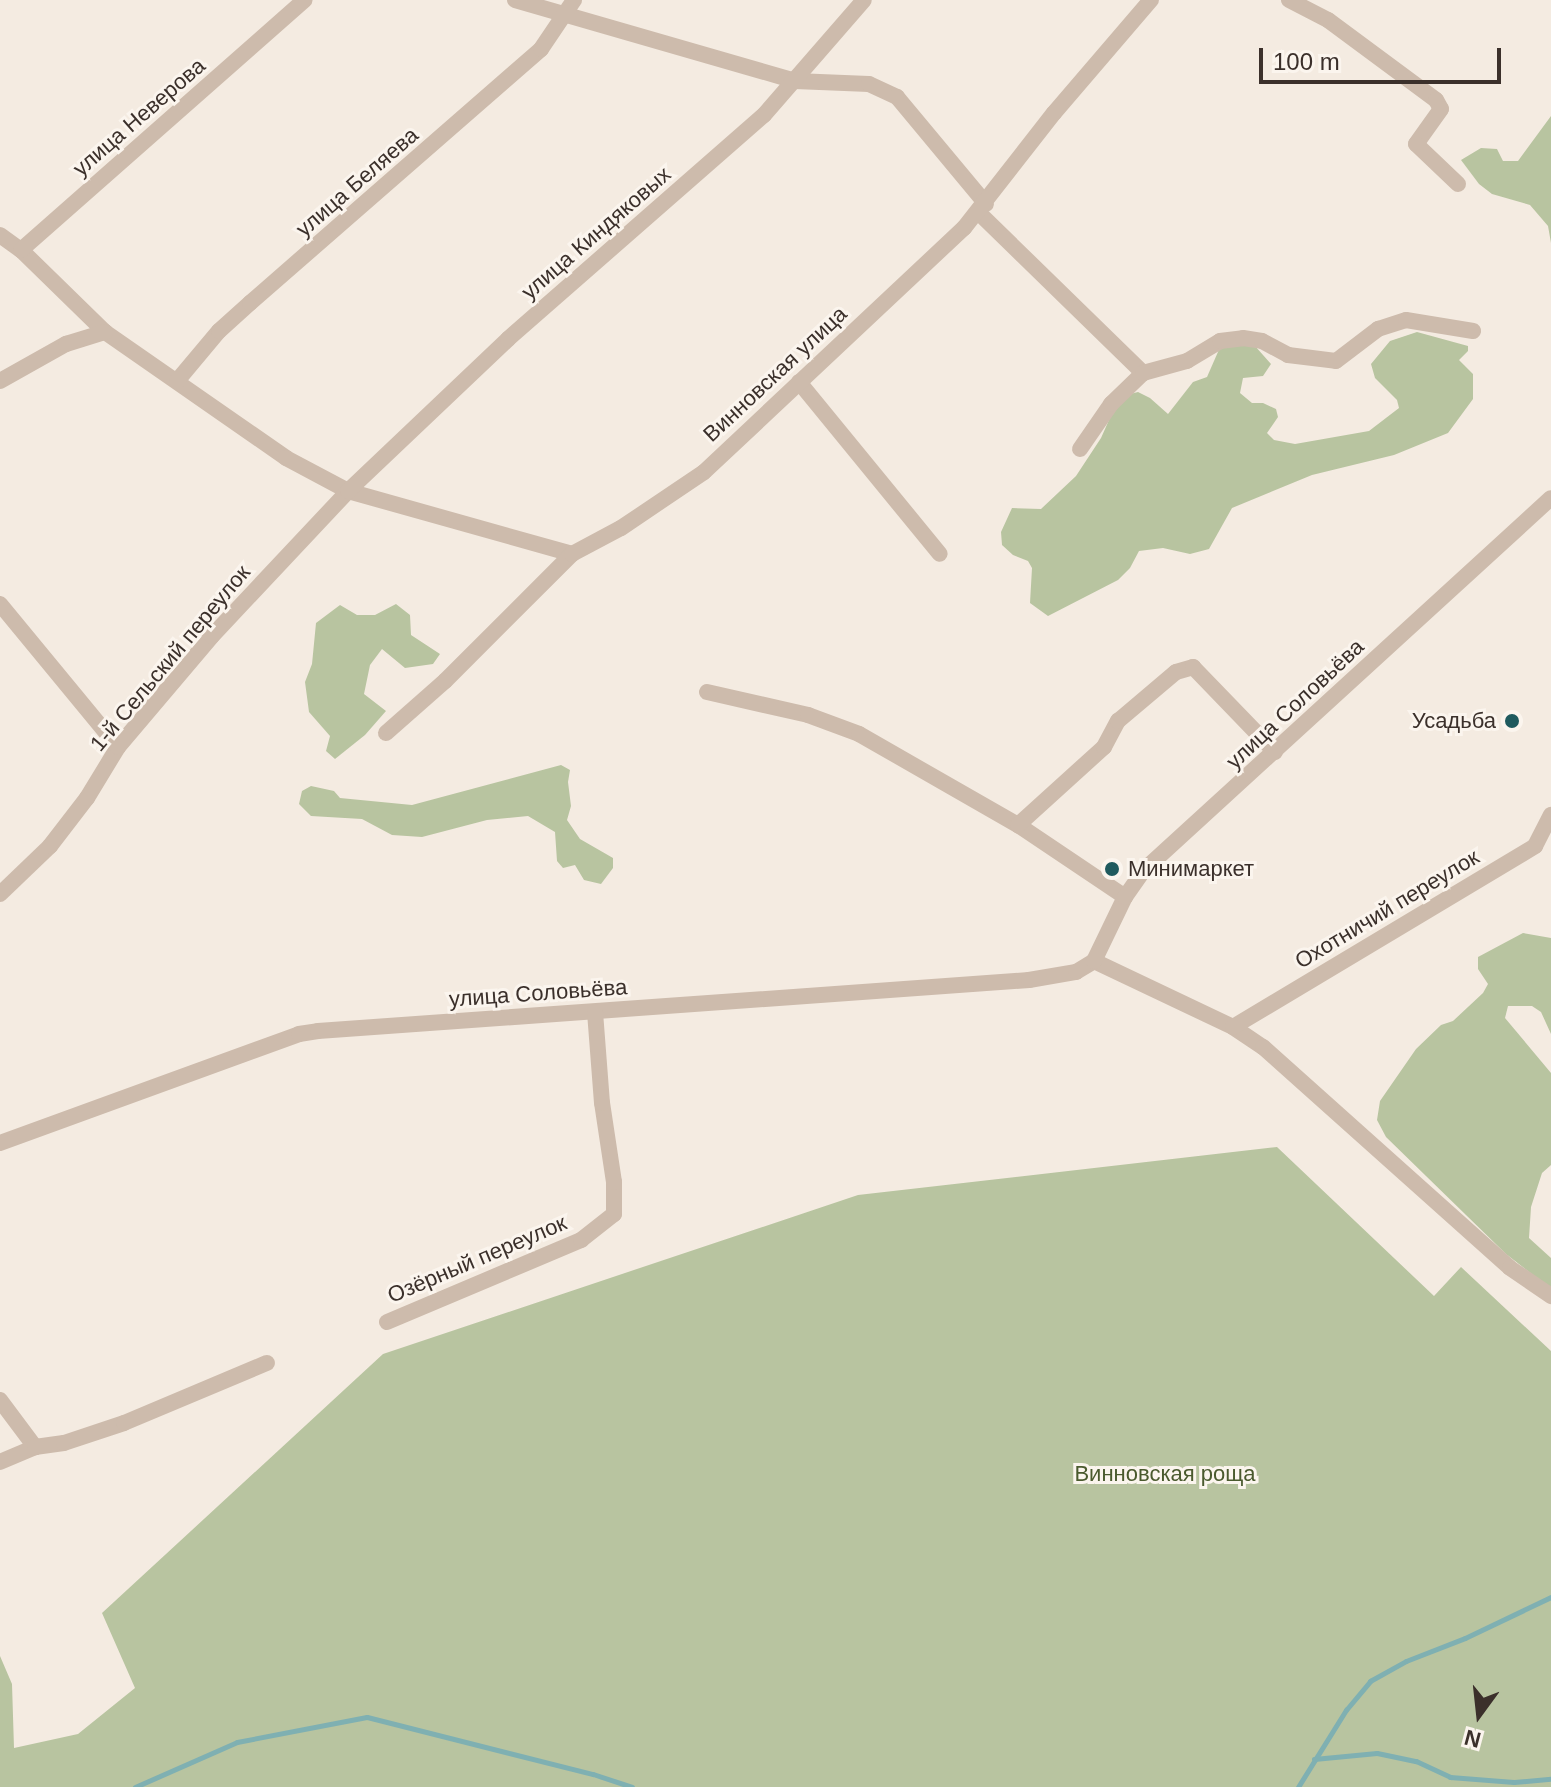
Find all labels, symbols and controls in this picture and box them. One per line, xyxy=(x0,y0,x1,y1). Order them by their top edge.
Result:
scale bar xyxy=(1263,32,1505,82)
text: 100 m xyxy=(1273,48,1340,75)
street label: улица Неверова xyxy=(67,52,211,182)
street label: улица Беляева xyxy=(291,122,423,242)
street label: улица Киндяковых xyxy=(516,161,676,305)
street label: Винновская улица xyxy=(698,301,852,447)
street label: 1-й Сельский переулок xyxy=(84,560,256,756)
street label: улица Соловьёва xyxy=(1221,633,1369,775)
place label: Усадьба xyxy=(1412,708,1496,734)
marker: Усадьба xyxy=(1503,712,1521,730)
street label: Охотничий переулок xyxy=(1290,844,1484,974)
place label: Минимаркет xyxy=(1128,856,1254,882)
marker: Минимаркет xyxy=(1103,860,1121,878)
street label: улица Соловьёва xyxy=(448,974,628,1012)
street label: Озёрный переулок xyxy=(384,1209,570,1309)
park label: Винновская роща xyxy=(1074,1461,1256,1487)
north arrow xyxy=(1439,1675,1519,1755)
text: N xyxy=(1462,1725,1484,1753)

